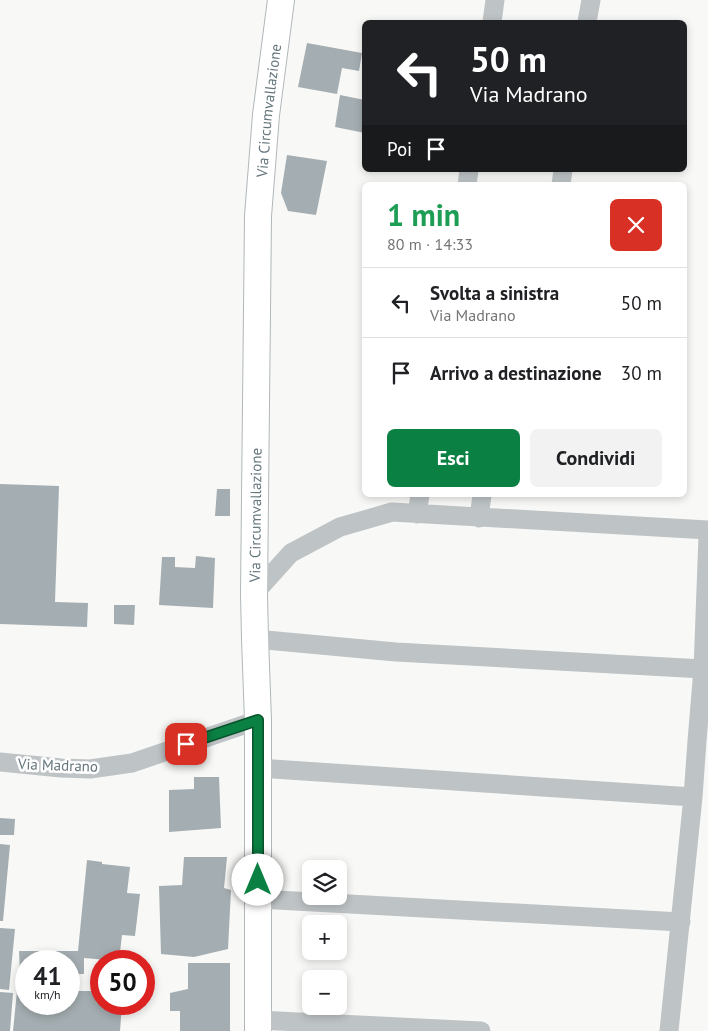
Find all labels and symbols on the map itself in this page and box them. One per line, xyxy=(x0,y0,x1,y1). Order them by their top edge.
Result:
street label: Via Circumvallazione xyxy=(252,43,285,179)
street label: Via Circumvallazione xyxy=(245,448,265,583)
pin xyxy=(165,723,207,765)
street label: Via Madrano xyxy=(17,754,98,776)
position arrow xyxy=(231,853,283,905)
speed limit sign: 50 xyxy=(90,950,155,1015)

